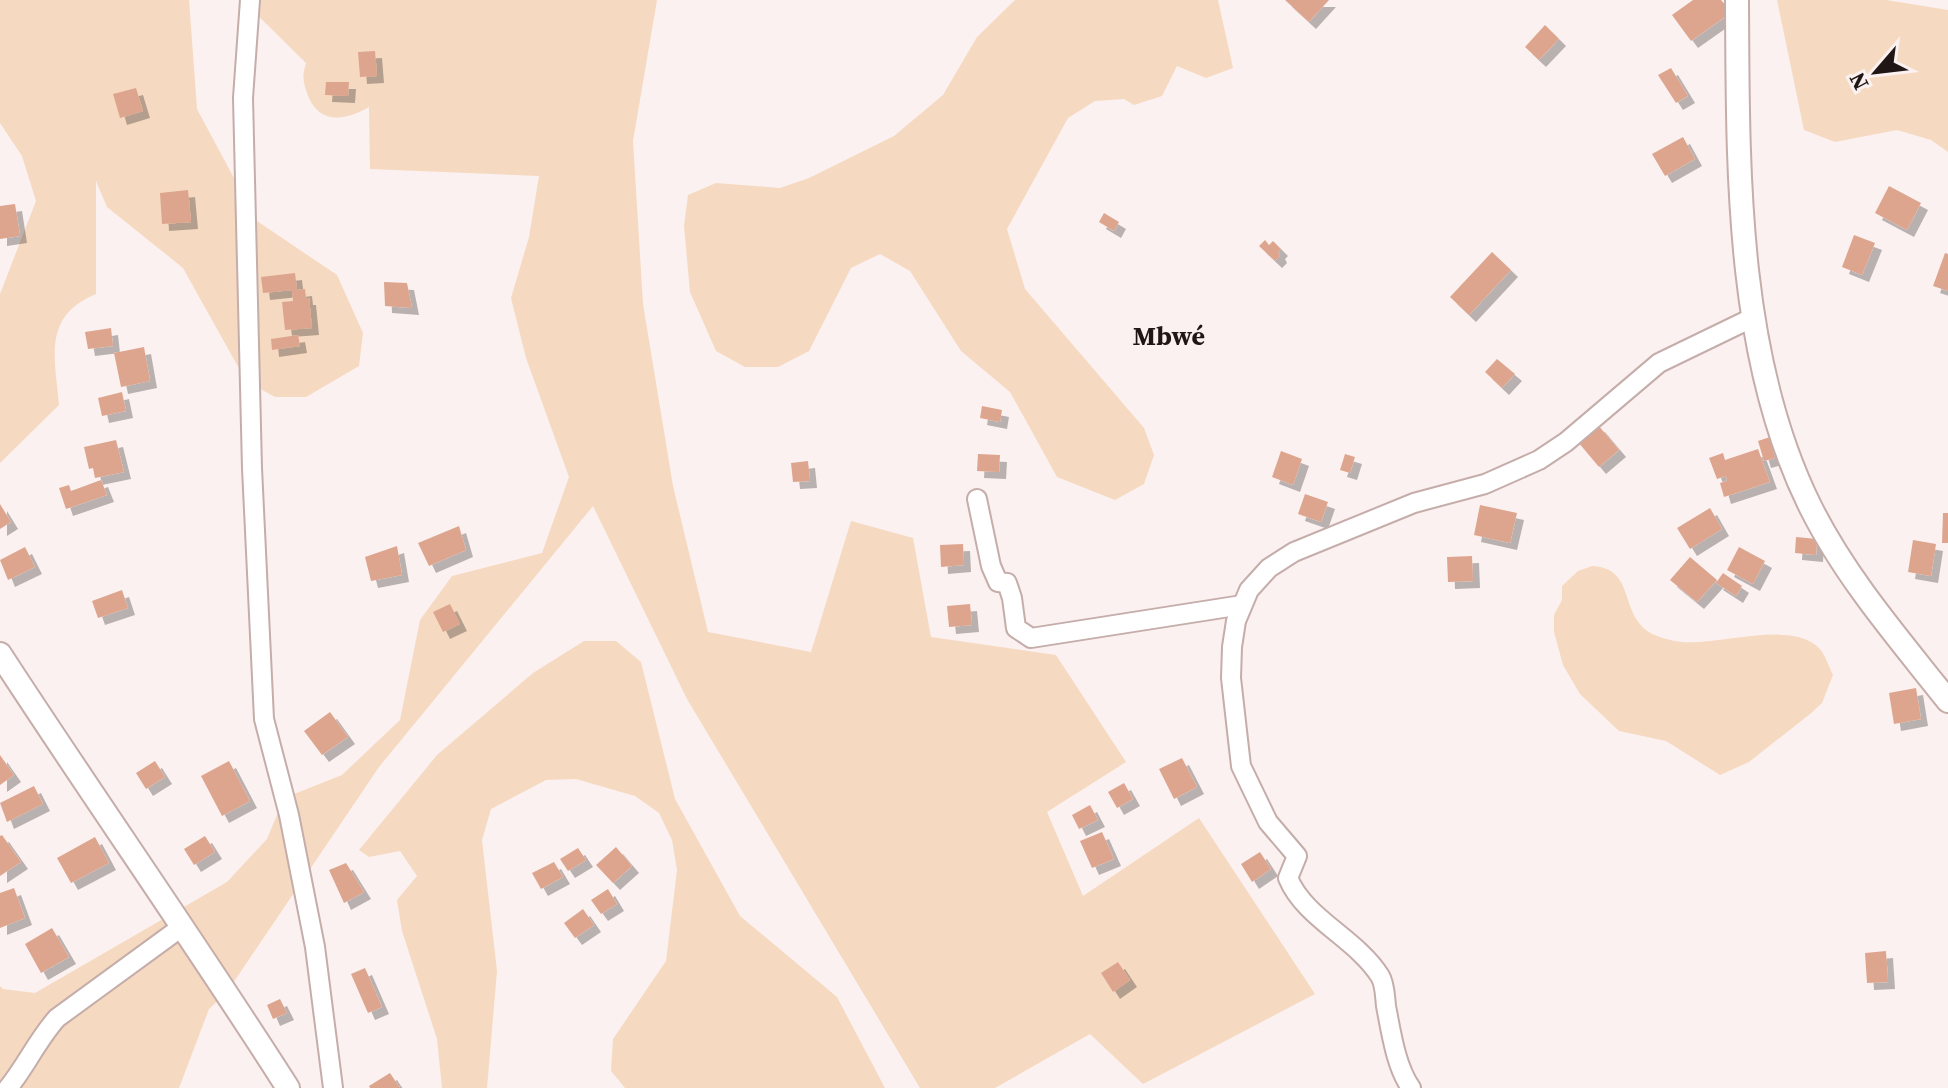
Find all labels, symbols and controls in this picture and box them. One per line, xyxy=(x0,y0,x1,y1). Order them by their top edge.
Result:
north arrow xyxy=(1836,32,1916,112)
text: N xyxy=(1841,67,1875,96)
district label: Mbwé xyxy=(1133,318,1205,354)

